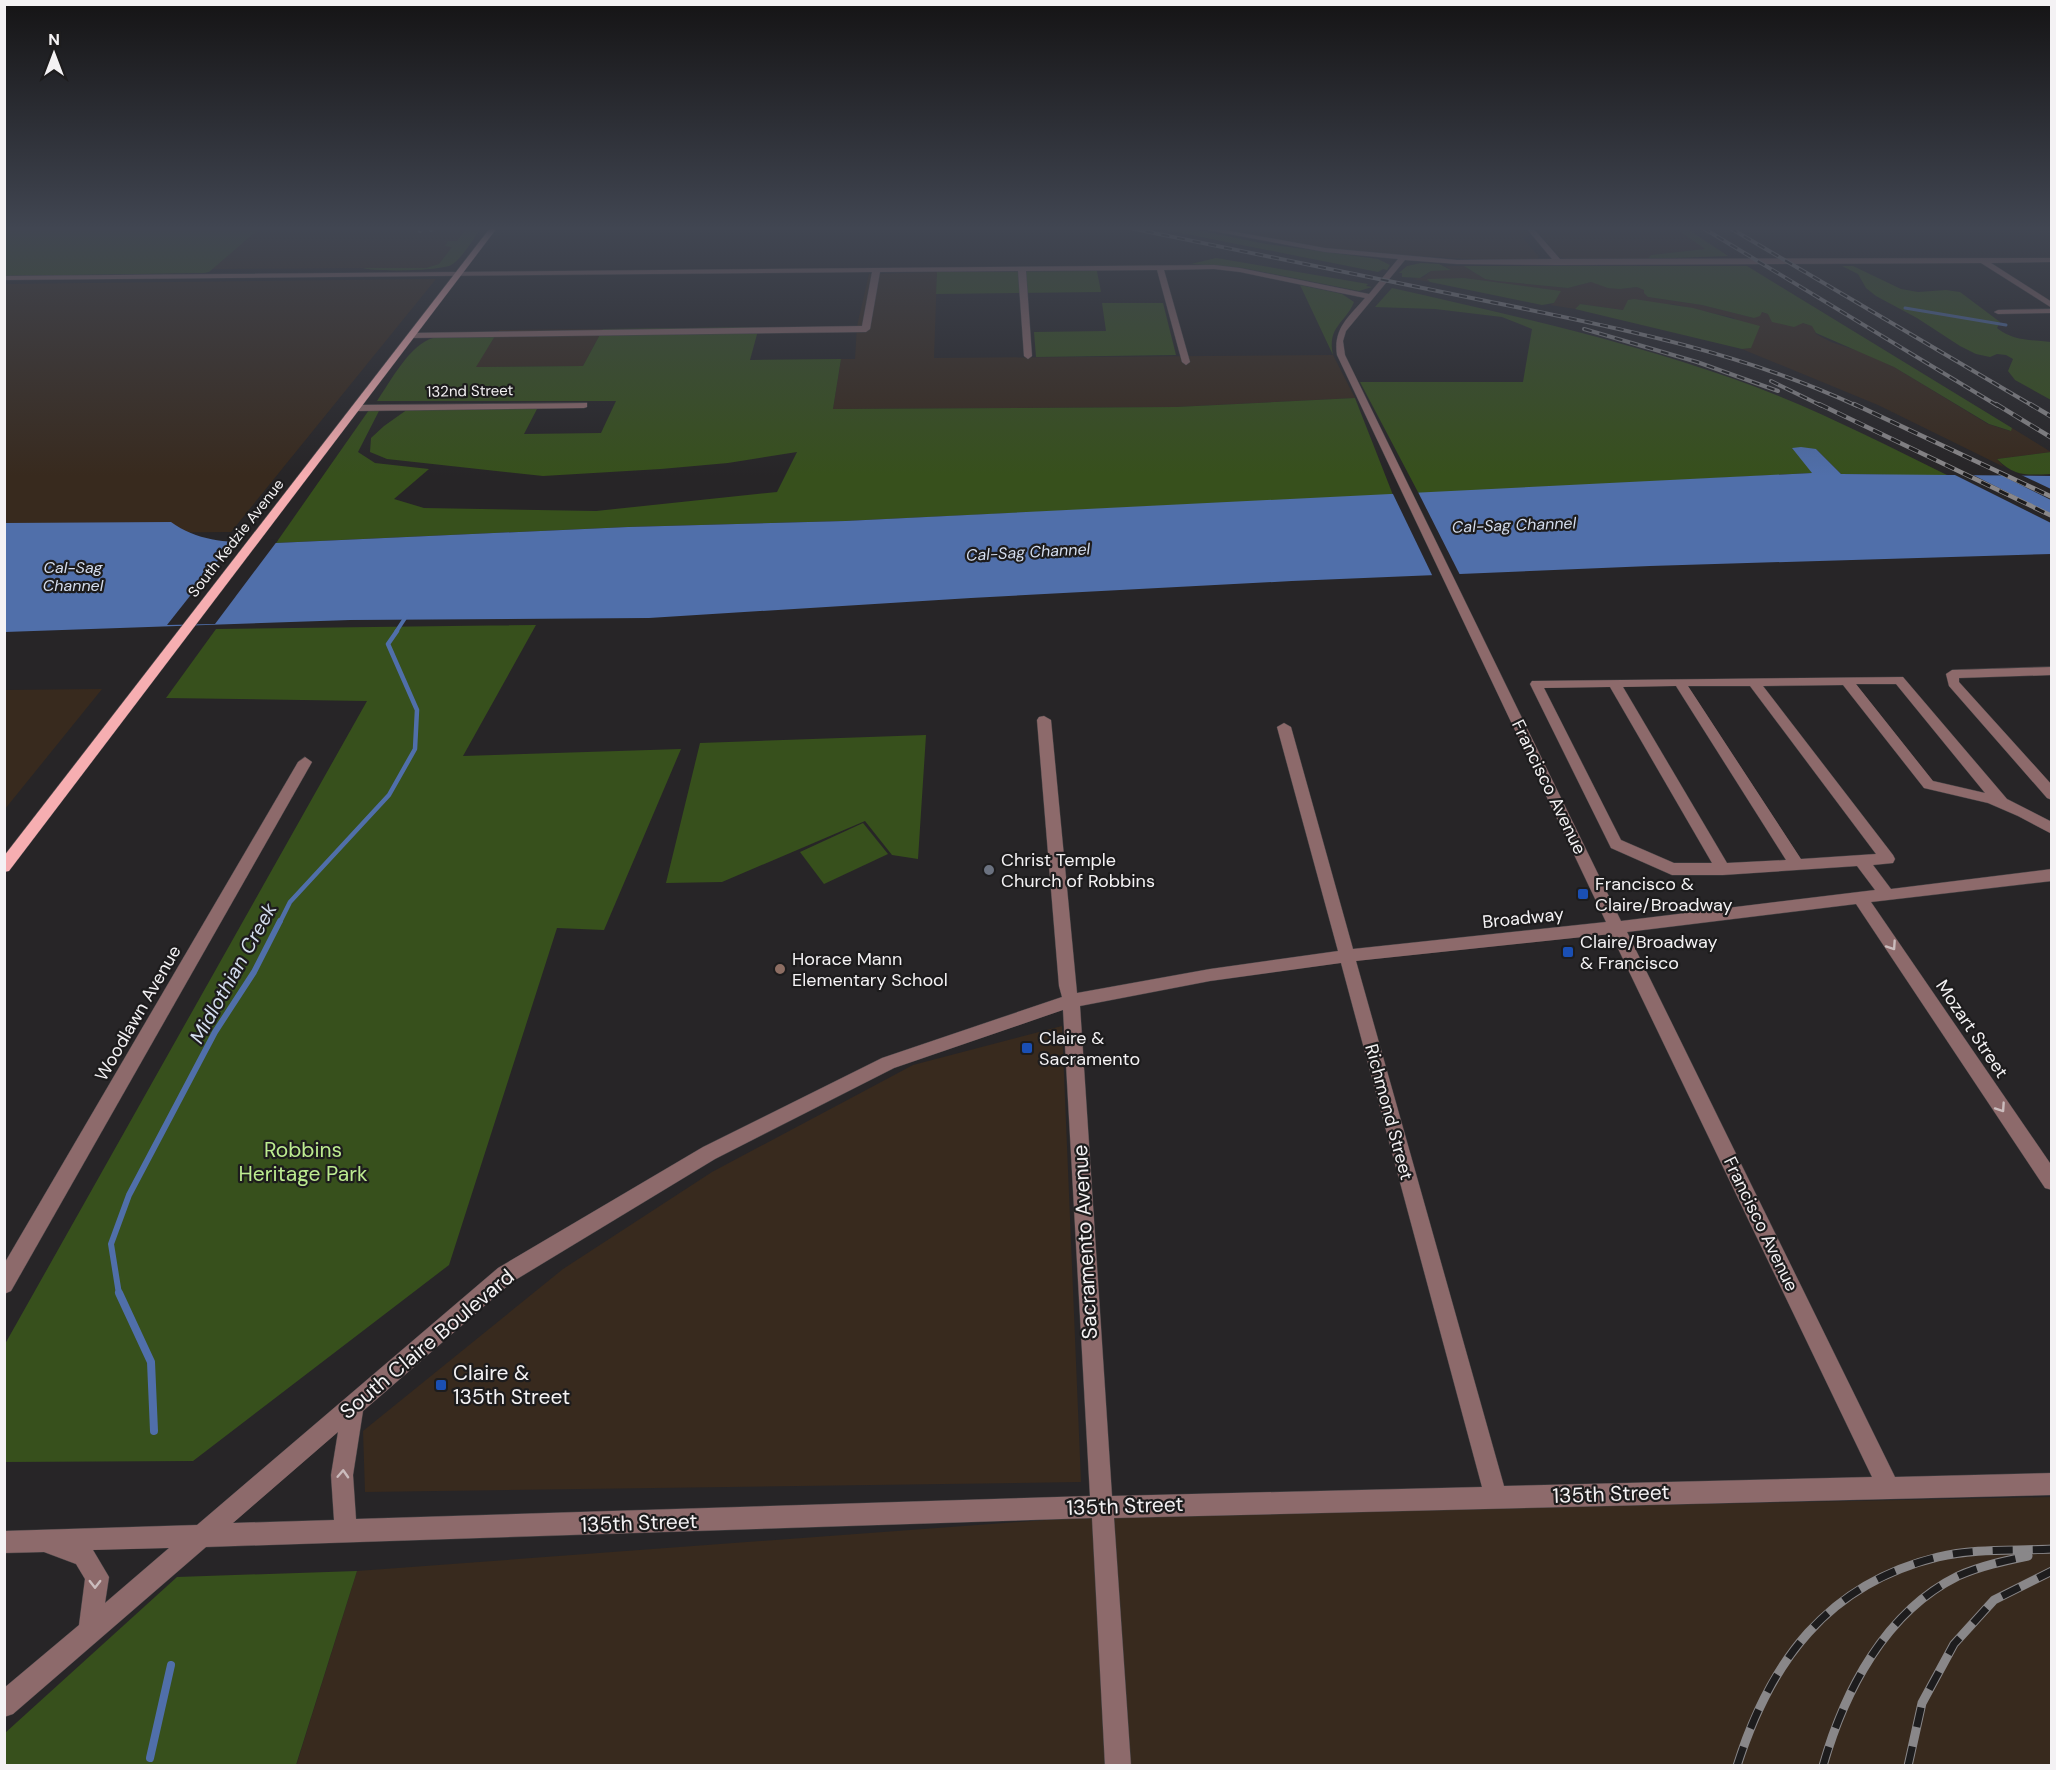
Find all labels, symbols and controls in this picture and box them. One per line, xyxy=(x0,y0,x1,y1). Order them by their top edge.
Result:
north arrow xyxy=(24,24,84,84)
text: N xyxy=(48,29,60,50)
street label: 132nd Street xyxy=(426,380,514,402)
street label: South Kedzie Avenue xyxy=(184,475,288,601)
water label: Cal-Sag Channel xyxy=(1452,512,1577,538)
water label: Cal-Sag Channel xyxy=(965,538,1091,566)
water label: Cal-Sag Channel xyxy=(43,557,104,596)
street label: Francisco Avenue xyxy=(1506,716,1592,858)
place label: Christ Temple Church of Robbins xyxy=(1001,848,1155,893)
marker: Christ Temple Church of Robbins xyxy=(982,863,996,877)
place label: Francisco & Claire/Broadway xyxy=(1595,872,1733,917)
marker: Francisco & Claire/Broadway xyxy=(1576,887,1590,901)
water label: Midlothian Creek xyxy=(184,897,283,1048)
street label: Broadway xyxy=(1481,902,1565,934)
place label: Claire/Broadway & Francisco xyxy=(1580,930,1718,975)
one-way arrow xyxy=(1885,940,1896,951)
street label: Woodlawn Avenue xyxy=(89,941,187,1085)
marker: Claire/Broadway & Francisco xyxy=(1561,945,1575,959)
place label: Horace Mann Elementary School xyxy=(792,947,948,992)
marker: Horace Mann Elementary School xyxy=(773,962,787,976)
street label: Mozart Street xyxy=(1930,975,2014,1083)
place label: Claire & Sacramento xyxy=(1039,1026,1140,1071)
marker: Claire & Sacramento xyxy=(1020,1041,1034,1055)
street label: Richmond Street xyxy=(1359,1041,1419,1183)
one-way arrow xyxy=(1994,1102,2006,1112)
park label: Robbins Heritage Park xyxy=(239,1136,368,1188)
street label: Sacramento Avenue xyxy=(1066,1144,1104,1340)
street label: Francisco Avenue xyxy=(1718,1153,1804,1295)
street label: South Claire Boulevard xyxy=(334,1263,520,1425)
place label: Claire & 135th Street xyxy=(453,1359,570,1411)
marker: Claire & 135th Street xyxy=(434,1378,448,1392)
one-way arrow xyxy=(337,1469,350,1478)
street label: 135th Street xyxy=(1552,1478,1670,1510)
street label: 135th Street xyxy=(1066,1490,1184,1522)
street label: 135th Street xyxy=(580,1507,698,1539)
one-way arrow xyxy=(89,1580,101,1589)

